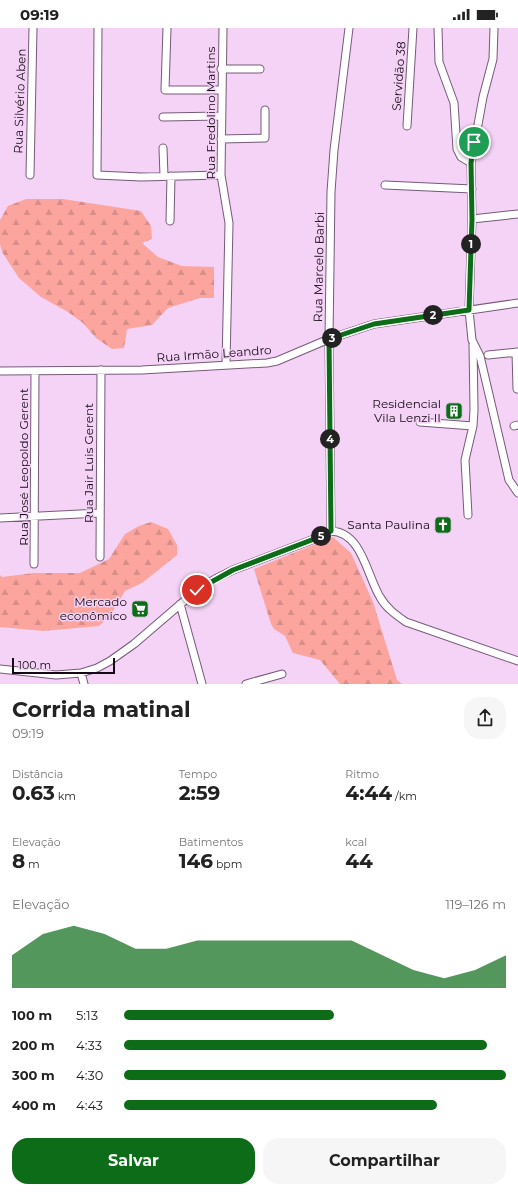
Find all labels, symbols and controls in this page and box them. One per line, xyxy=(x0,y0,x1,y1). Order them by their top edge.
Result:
text: 09:19 xyxy=(20,5,59,24)
street label: Servidão 38 xyxy=(389,40,408,111)
street label: Rua Fredolino Martins xyxy=(203,46,218,179)
street label: Rua Silvério Aben xyxy=(10,48,29,154)
pin xyxy=(457,125,491,159)
icon: arrive xyxy=(463,131,485,153)
street label: Rua Marcelo Barbi xyxy=(310,212,327,322)
pin: 1 xyxy=(461,234,481,254)
text: 1 xyxy=(469,237,473,251)
pin: 2 xyxy=(423,305,443,325)
text: 2 xyxy=(430,308,436,322)
pin: 3 xyxy=(322,328,342,348)
text: 3 xyxy=(329,331,335,345)
street label: Rua Irmão Leandro xyxy=(156,342,272,365)
street label: Rua José Leopoldo Gerent xyxy=(16,388,31,546)
place label: Residencial Vila Lenzi II xyxy=(372,396,441,425)
building icon: Residencial Vila Lenzi II xyxy=(444,401,464,421)
street label: Rua Jair Luis Gerent xyxy=(81,403,96,523)
pin: 4 xyxy=(320,429,340,449)
text: 4 xyxy=(326,432,334,446)
church icon: Santa Paulina xyxy=(433,515,453,535)
place label: Santa Paulina xyxy=(347,517,430,532)
pin: 5 xyxy=(311,526,331,546)
text: 5 xyxy=(318,529,324,543)
pin xyxy=(180,573,214,607)
icon: check xyxy=(186,579,208,601)
place label: Mercado econômico xyxy=(60,594,127,623)
supermarket icon: Mercado econômico xyxy=(130,599,150,619)
scale bar xyxy=(12,656,115,675)
text: 100 m xyxy=(18,658,51,672)
text: Corrida matinal xyxy=(12,696,191,723)
button: share xyxy=(464,697,506,739)
text: 09:19 xyxy=(12,725,44,741)
text: Distância xyxy=(12,767,63,781)
text: Tempo xyxy=(179,767,217,781)
text: Ritmo xyxy=(345,767,379,781)
text: 0.63 xyxy=(12,781,55,805)
text: 2:59 xyxy=(179,781,220,805)
text: 4:44 xyxy=(345,781,392,805)
text: km xyxy=(55,789,76,803)
text: /km xyxy=(392,789,417,803)
text: Elevação xyxy=(12,835,61,849)
text: Batimentos xyxy=(179,835,243,849)
text: kcal xyxy=(345,835,367,849)
text: 8 xyxy=(12,849,25,873)
text: 146 xyxy=(179,849,213,873)
text: 44 xyxy=(345,849,373,873)
text: m xyxy=(25,857,40,871)
text: bpm xyxy=(213,857,243,871)
text: Elevação xyxy=(12,896,70,912)
text: 119–126 m xyxy=(445,896,506,912)
text: 100 m xyxy=(12,1007,52,1023)
text: 5:13 xyxy=(76,1007,98,1023)
text: 200 m xyxy=(12,1037,55,1053)
text: 4:33 xyxy=(76,1037,102,1053)
text: 300 m xyxy=(12,1067,55,1083)
text: 4:30 xyxy=(76,1067,103,1083)
text: 400 m xyxy=(12,1097,56,1113)
text: 4:43 xyxy=(76,1097,103,1113)
button: Salvar xyxy=(12,1138,255,1184)
button: Compartilhar xyxy=(263,1138,506,1184)

